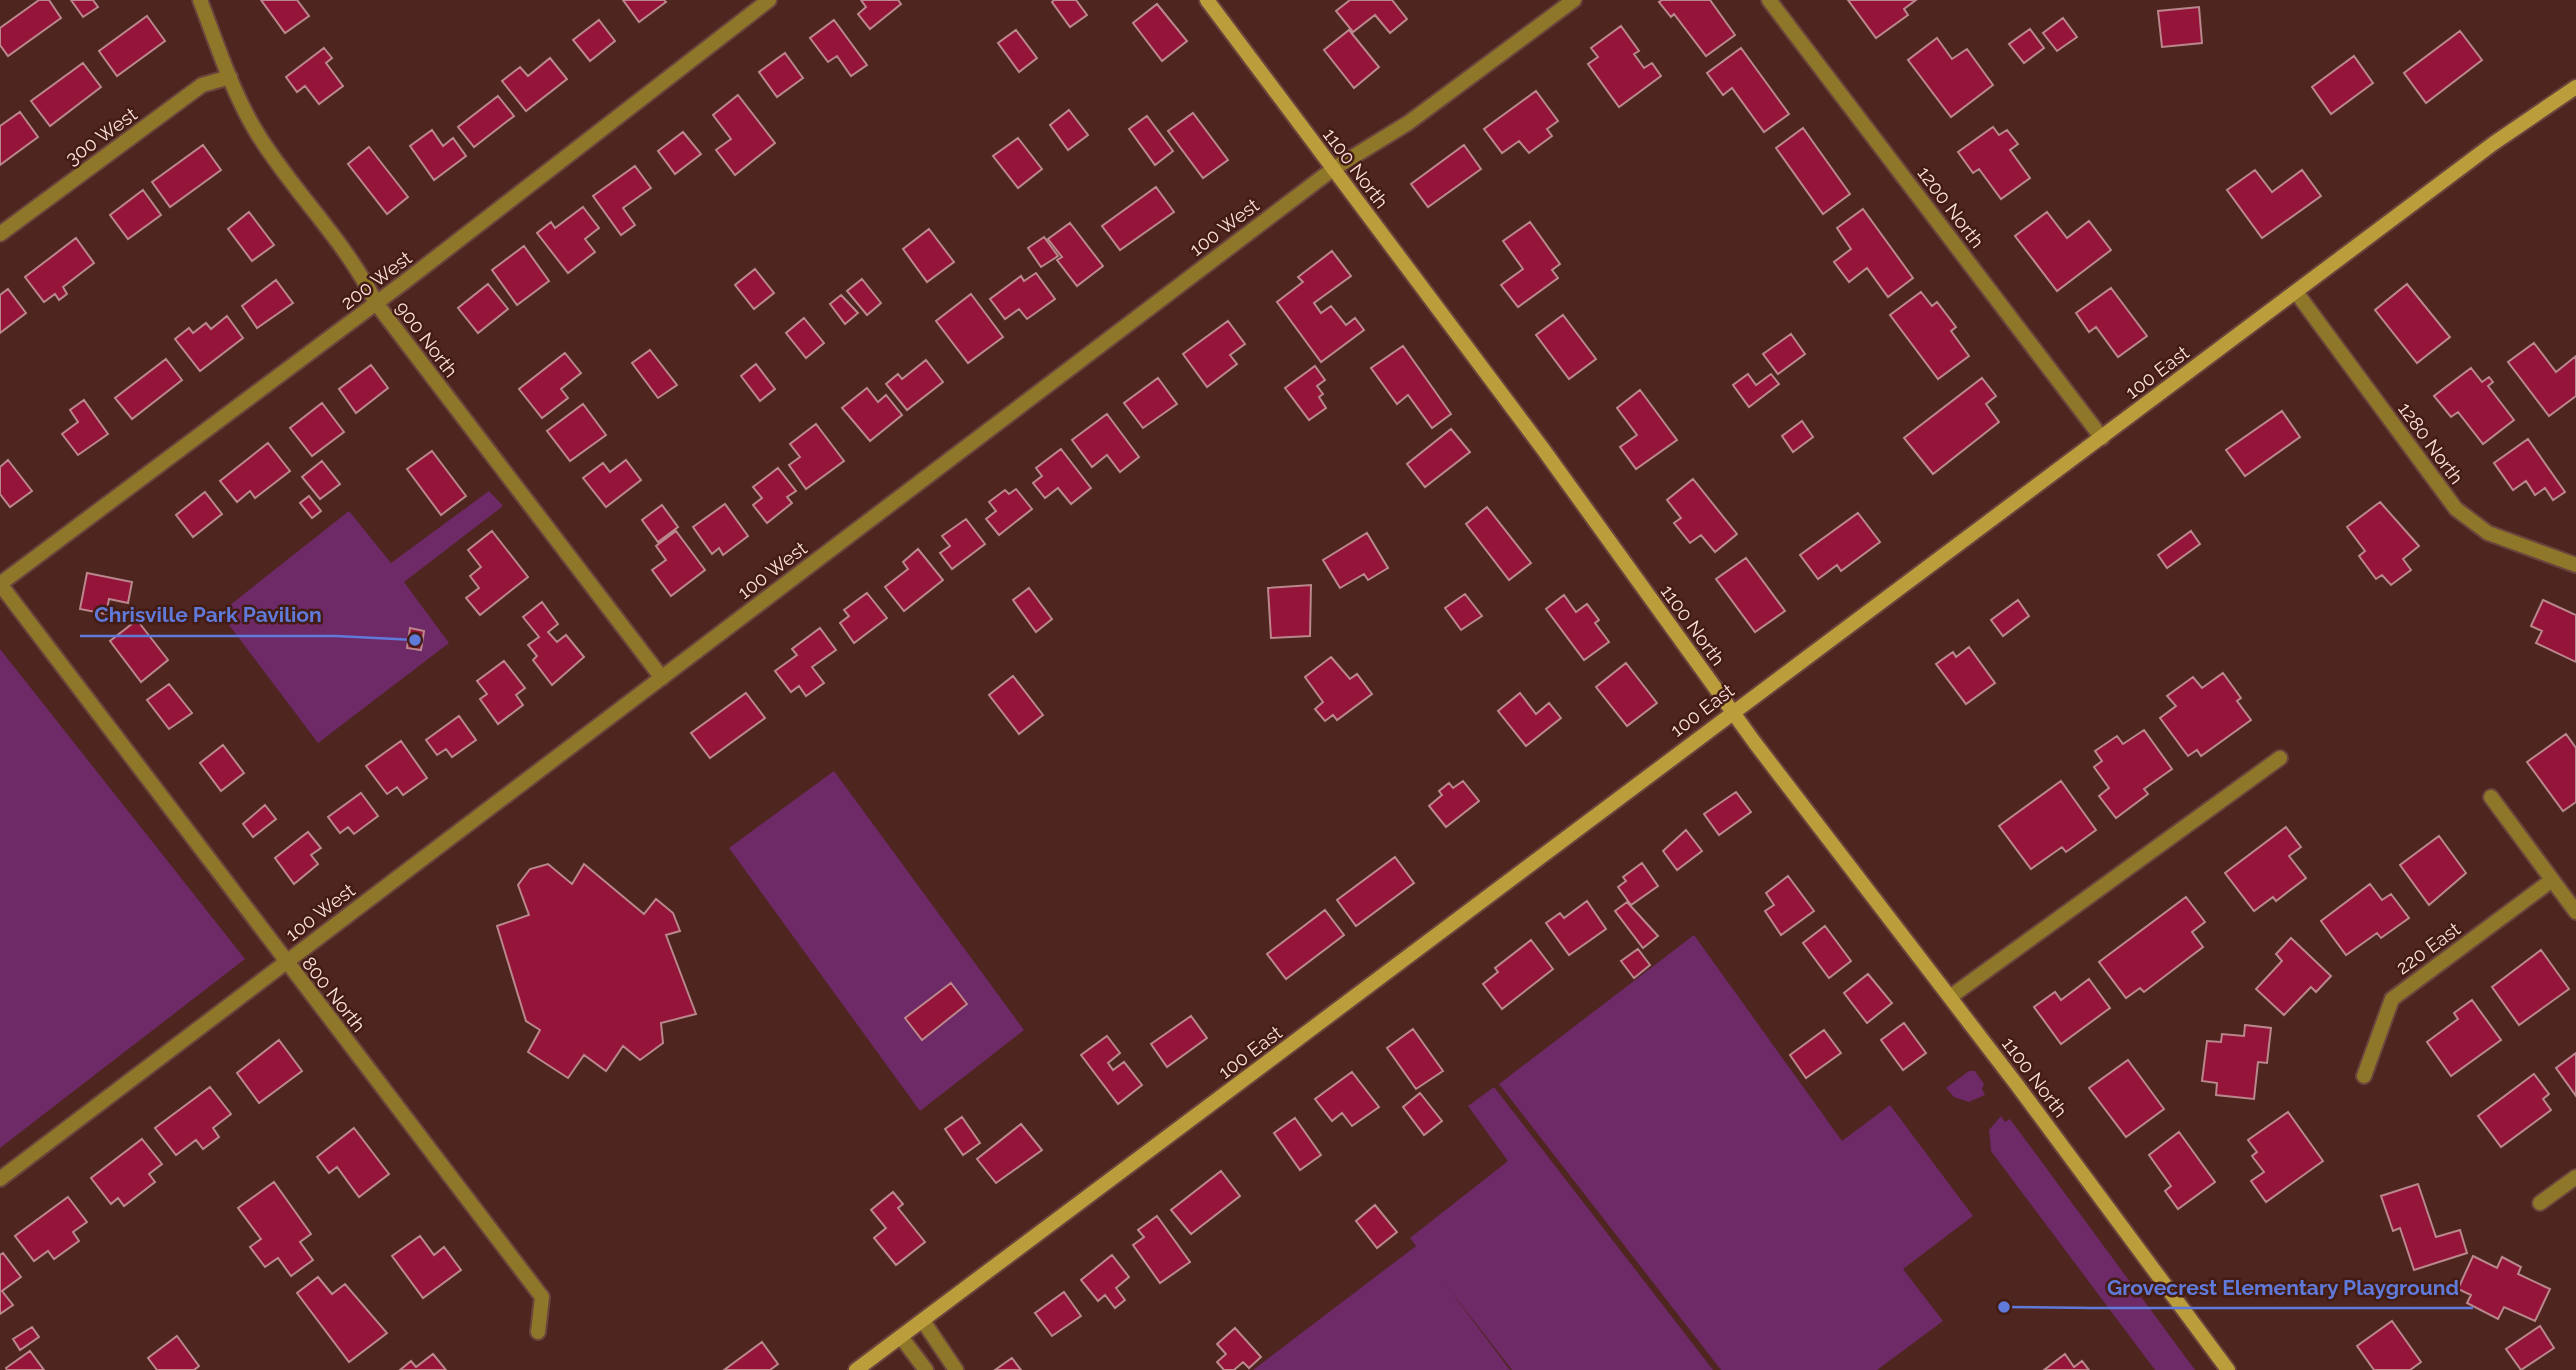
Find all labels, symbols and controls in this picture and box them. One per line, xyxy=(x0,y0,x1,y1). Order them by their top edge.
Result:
street label: 300 West xyxy=(61,102,142,169)
street label: 1100 North xyxy=(1319,124,1393,212)
street label: 1200 North xyxy=(1913,162,1989,252)
street label: 100 West xyxy=(1185,193,1263,260)
street label: 200 West xyxy=(336,246,416,314)
street label: 900 North xyxy=(391,297,463,381)
street label: 100 East xyxy=(2121,341,2194,403)
street label: 1280 North xyxy=(2394,398,2468,488)
street label: 100 West xyxy=(733,536,811,603)
street label: 1100 North xyxy=(1656,580,1730,670)
callout: Chrisville Park Pavilion xyxy=(80,594,336,636)
text: Chrisville Park Pavilion xyxy=(94,602,322,627)
street label: 100 East xyxy=(1666,679,1739,741)
street label: 100 West xyxy=(281,878,359,945)
street label: 220 East xyxy=(2392,917,2465,979)
street label: 800 North xyxy=(298,952,370,1036)
street label: 100 East xyxy=(1214,1021,1287,1083)
street label: 1100 North xyxy=(1998,1033,2072,1121)
callout: Grovecrest Elementary Playground xyxy=(2093,1266,2473,1308)
text: Grovecrest Elementary Playground xyxy=(2107,1275,2459,1300)

